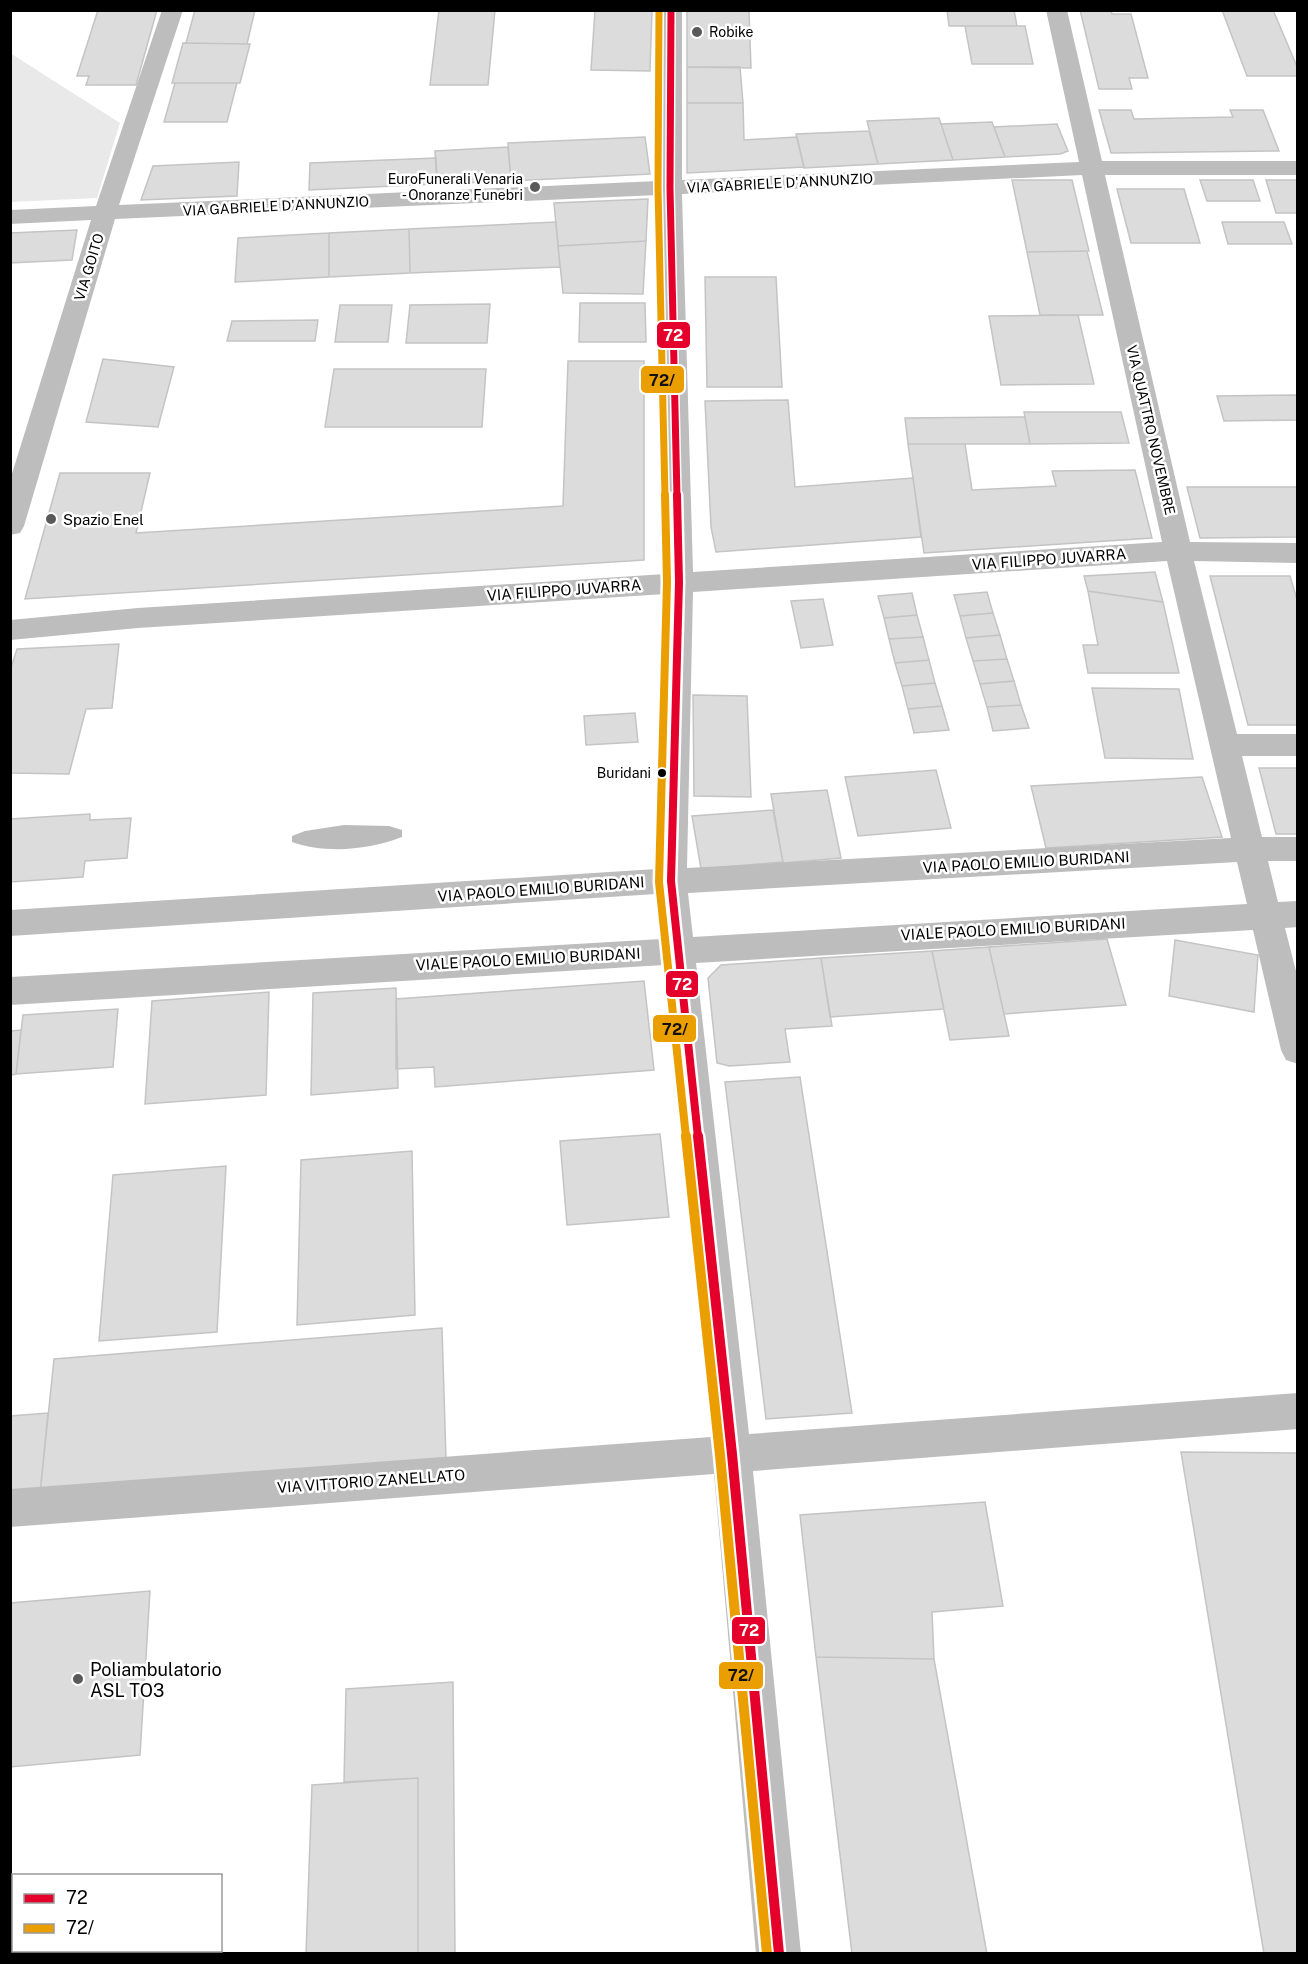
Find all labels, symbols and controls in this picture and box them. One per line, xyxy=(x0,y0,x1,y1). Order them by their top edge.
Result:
place label: Robike xyxy=(709,24,754,40)
marker: Robike xyxy=(690,25,704,39)
street label: VIA GABRIELE D'ANNUNZIO xyxy=(686,170,874,196)
place label: EuroFunerali Venaria - Onoranze Funebri xyxy=(388,171,523,203)
marker: EuroFunerali Venaria - Onoranze Funebri xyxy=(528,180,542,194)
street label: VIA GABRIELE D'ANNUNZIO xyxy=(182,193,370,219)
street label: VIA GOITO xyxy=(71,231,107,303)
line badge: 72 xyxy=(656,321,691,349)
text: 72 xyxy=(663,326,683,345)
street label: VIA QUATTRO NOVEMBRE xyxy=(1124,344,1178,516)
line badge: 72/ xyxy=(640,365,685,394)
text: 72/ xyxy=(649,371,675,390)
place label: Spazio Enel xyxy=(63,511,144,528)
marker: Spazio Enel xyxy=(44,512,58,526)
street label: VIA FILIPPO JUVARRA xyxy=(971,545,1127,573)
street label: VIA FILIPPO JUVARRA xyxy=(486,576,642,604)
place label: Buridani xyxy=(597,765,651,781)
marker: Buridani xyxy=(656,767,668,779)
street label: VIA PAOLO EMILIO BURIDANI xyxy=(922,848,1130,876)
street label: VIA PAOLO EMILIO BURIDANI xyxy=(437,873,645,905)
street label: VIALE PAOLO EMILIO BURIDANI xyxy=(900,915,1126,943)
street label: VIALE PAOLO EMILIO BURIDANI xyxy=(415,945,641,973)
line badge: 72 xyxy=(665,970,699,998)
text: 72 xyxy=(672,975,692,994)
line badge: 72/ xyxy=(652,1014,697,1043)
text: 72/ xyxy=(662,1020,688,1039)
street label: VIA VITTORIO ZANELLATO xyxy=(276,1466,466,1496)
line badge: 72 xyxy=(731,1616,766,1645)
text: 72 xyxy=(739,1621,759,1640)
place label: Poliambulatorio ASL TO3 xyxy=(90,1659,222,1701)
line badge: 72/ xyxy=(718,1661,764,1690)
text: 72/ xyxy=(728,1666,754,1685)
marker: Poliambulatorio ASL TO3 xyxy=(71,1672,85,1686)
legend xyxy=(12,1874,222,1952)
text: 72 xyxy=(66,1887,88,1908)
text: 72/ xyxy=(66,1917,95,1938)

